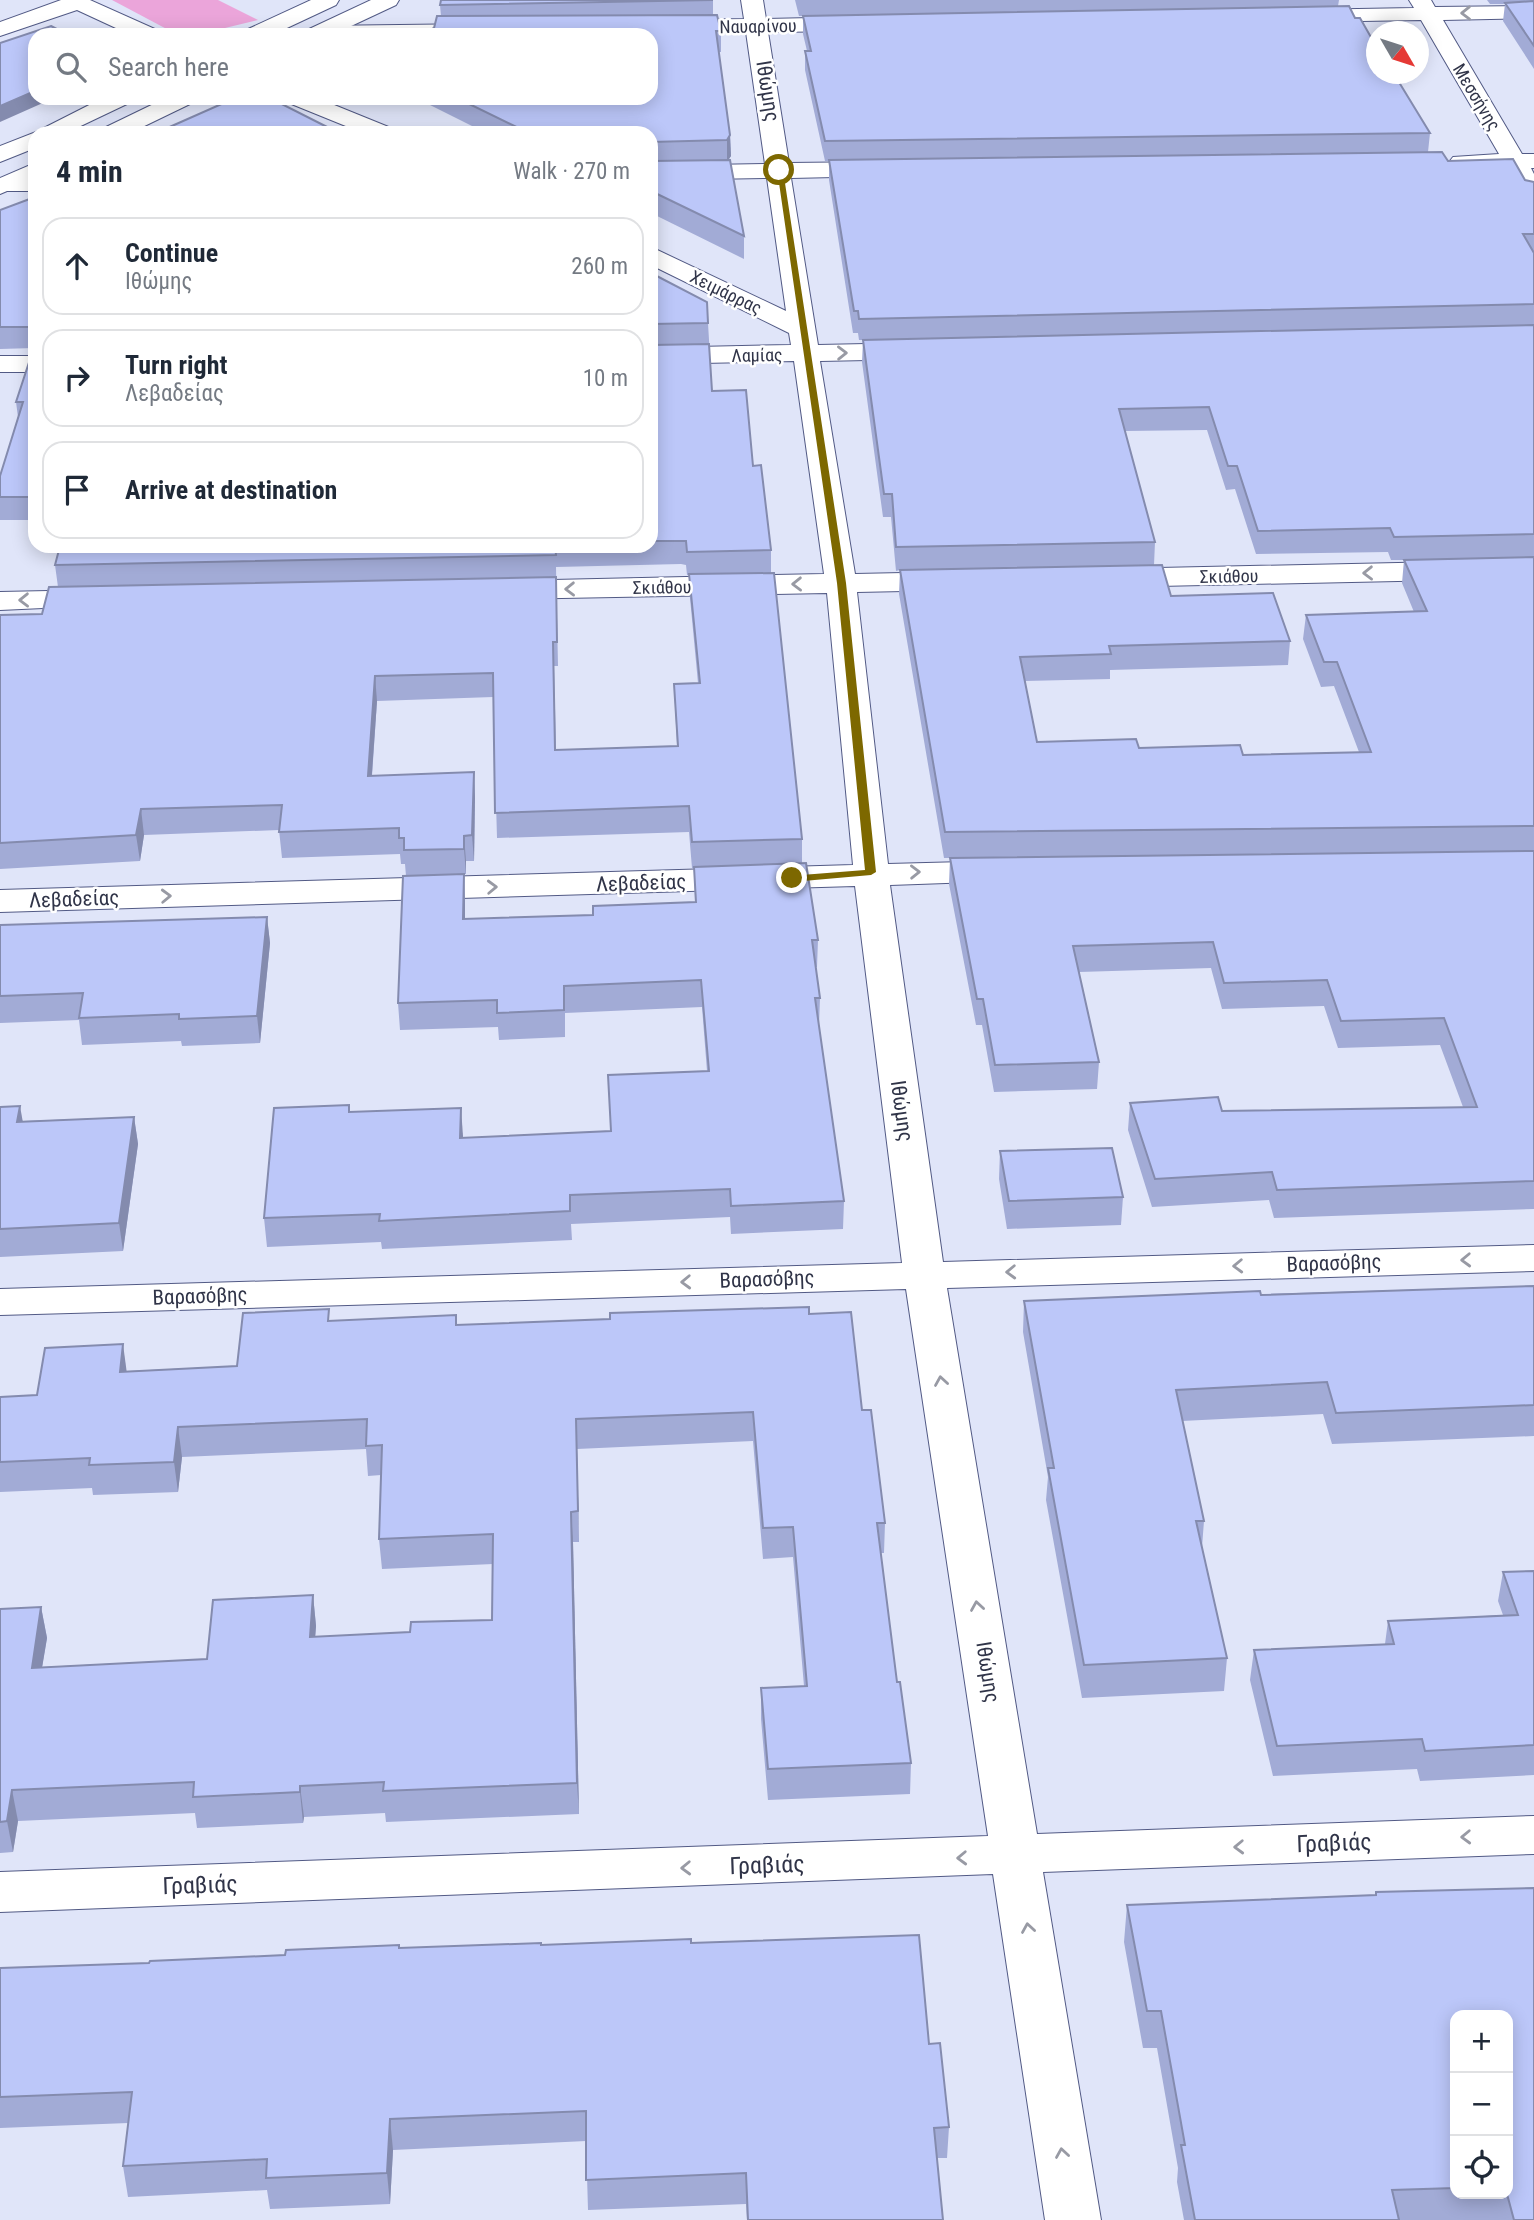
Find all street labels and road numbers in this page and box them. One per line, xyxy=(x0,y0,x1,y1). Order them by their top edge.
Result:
street label: Ναυαρίνου xyxy=(719,15,797,37)
street label: Ιθώμης xyxy=(751,59,785,123)
street label: Μεσσήνης xyxy=(1449,60,1505,134)
street label: Χειμάρρας xyxy=(687,266,765,318)
street label: Λαμίας xyxy=(731,344,783,366)
street label: Σκιάθου xyxy=(1199,565,1259,587)
street label: Σκιάθου xyxy=(632,576,692,598)
street label: Λεβαδείας xyxy=(596,869,686,897)
street label: Λεβαδείας xyxy=(29,885,119,913)
street label: Ιθώμης xyxy=(886,1079,918,1143)
street label: Βαρασόβης xyxy=(1286,1249,1382,1277)
street label: Βαρασόβης xyxy=(719,1265,815,1293)
street label: Βαρασόβης xyxy=(152,1282,248,1310)
street label: Ιθώμης xyxy=(971,1640,1005,1704)
street label: Γραβιάς xyxy=(1296,1828,1372,1858)
street label: Γραβιάς xyxy=(729,1850,805,1880)
street label: Γραβιάς xyxy=(162,1870,238,1900)

